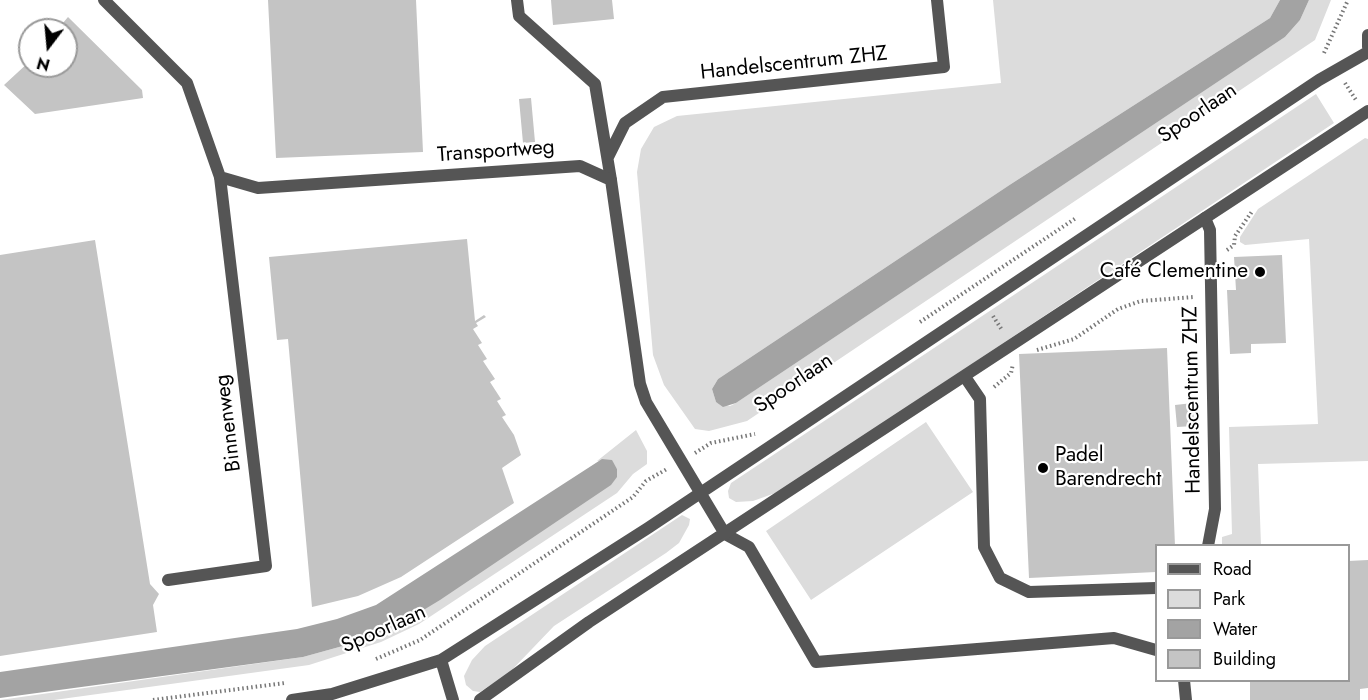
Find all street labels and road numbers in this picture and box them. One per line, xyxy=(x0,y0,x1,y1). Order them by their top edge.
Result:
street label: Handelscentrum ZHZ xyxy=(699,42,889,86)
street label: Spoorlaan xyxy=(1154,78,1242,150)
street label: Transportweg xyxy=(437,135,555,169)
street label: Handelscentrum ZHZ xyxy=(1179,306,1207,494)
street label: Spoorlaan xyxy=(750,348,838,420)
street label: Binnenweg xyxy=(211,373,247,473)
street label: Spoorlaan xyxy=(338,600,430,660)

